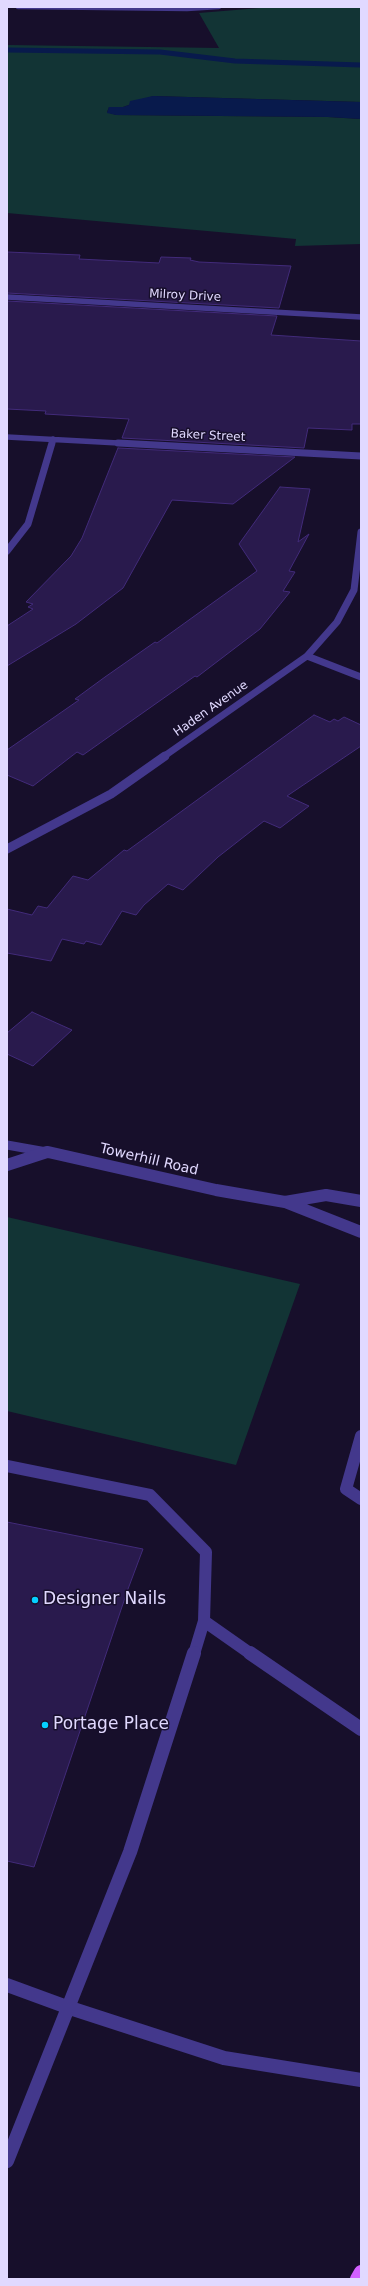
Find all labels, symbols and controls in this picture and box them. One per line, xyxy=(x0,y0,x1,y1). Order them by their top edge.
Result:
street label: Milroy Drive xyxy=(149,287,221,305)
street label: Baker Street xyxy=(170,427,246,445)
street label: Haden Avenue xyxy=(171,678,251,740)
street label: Towerhill Road xyxy=(98,1141,200,1179)
place label: Designer Nails xyxy=(43,1590,166,1610)
marker: Designer Nails xyxy=(30,1595,40,1605)
place label: Portage Place xyxy=(53,1715,169,1735)
marker: Portage Place xyxy=(40,1720,50,1730)

